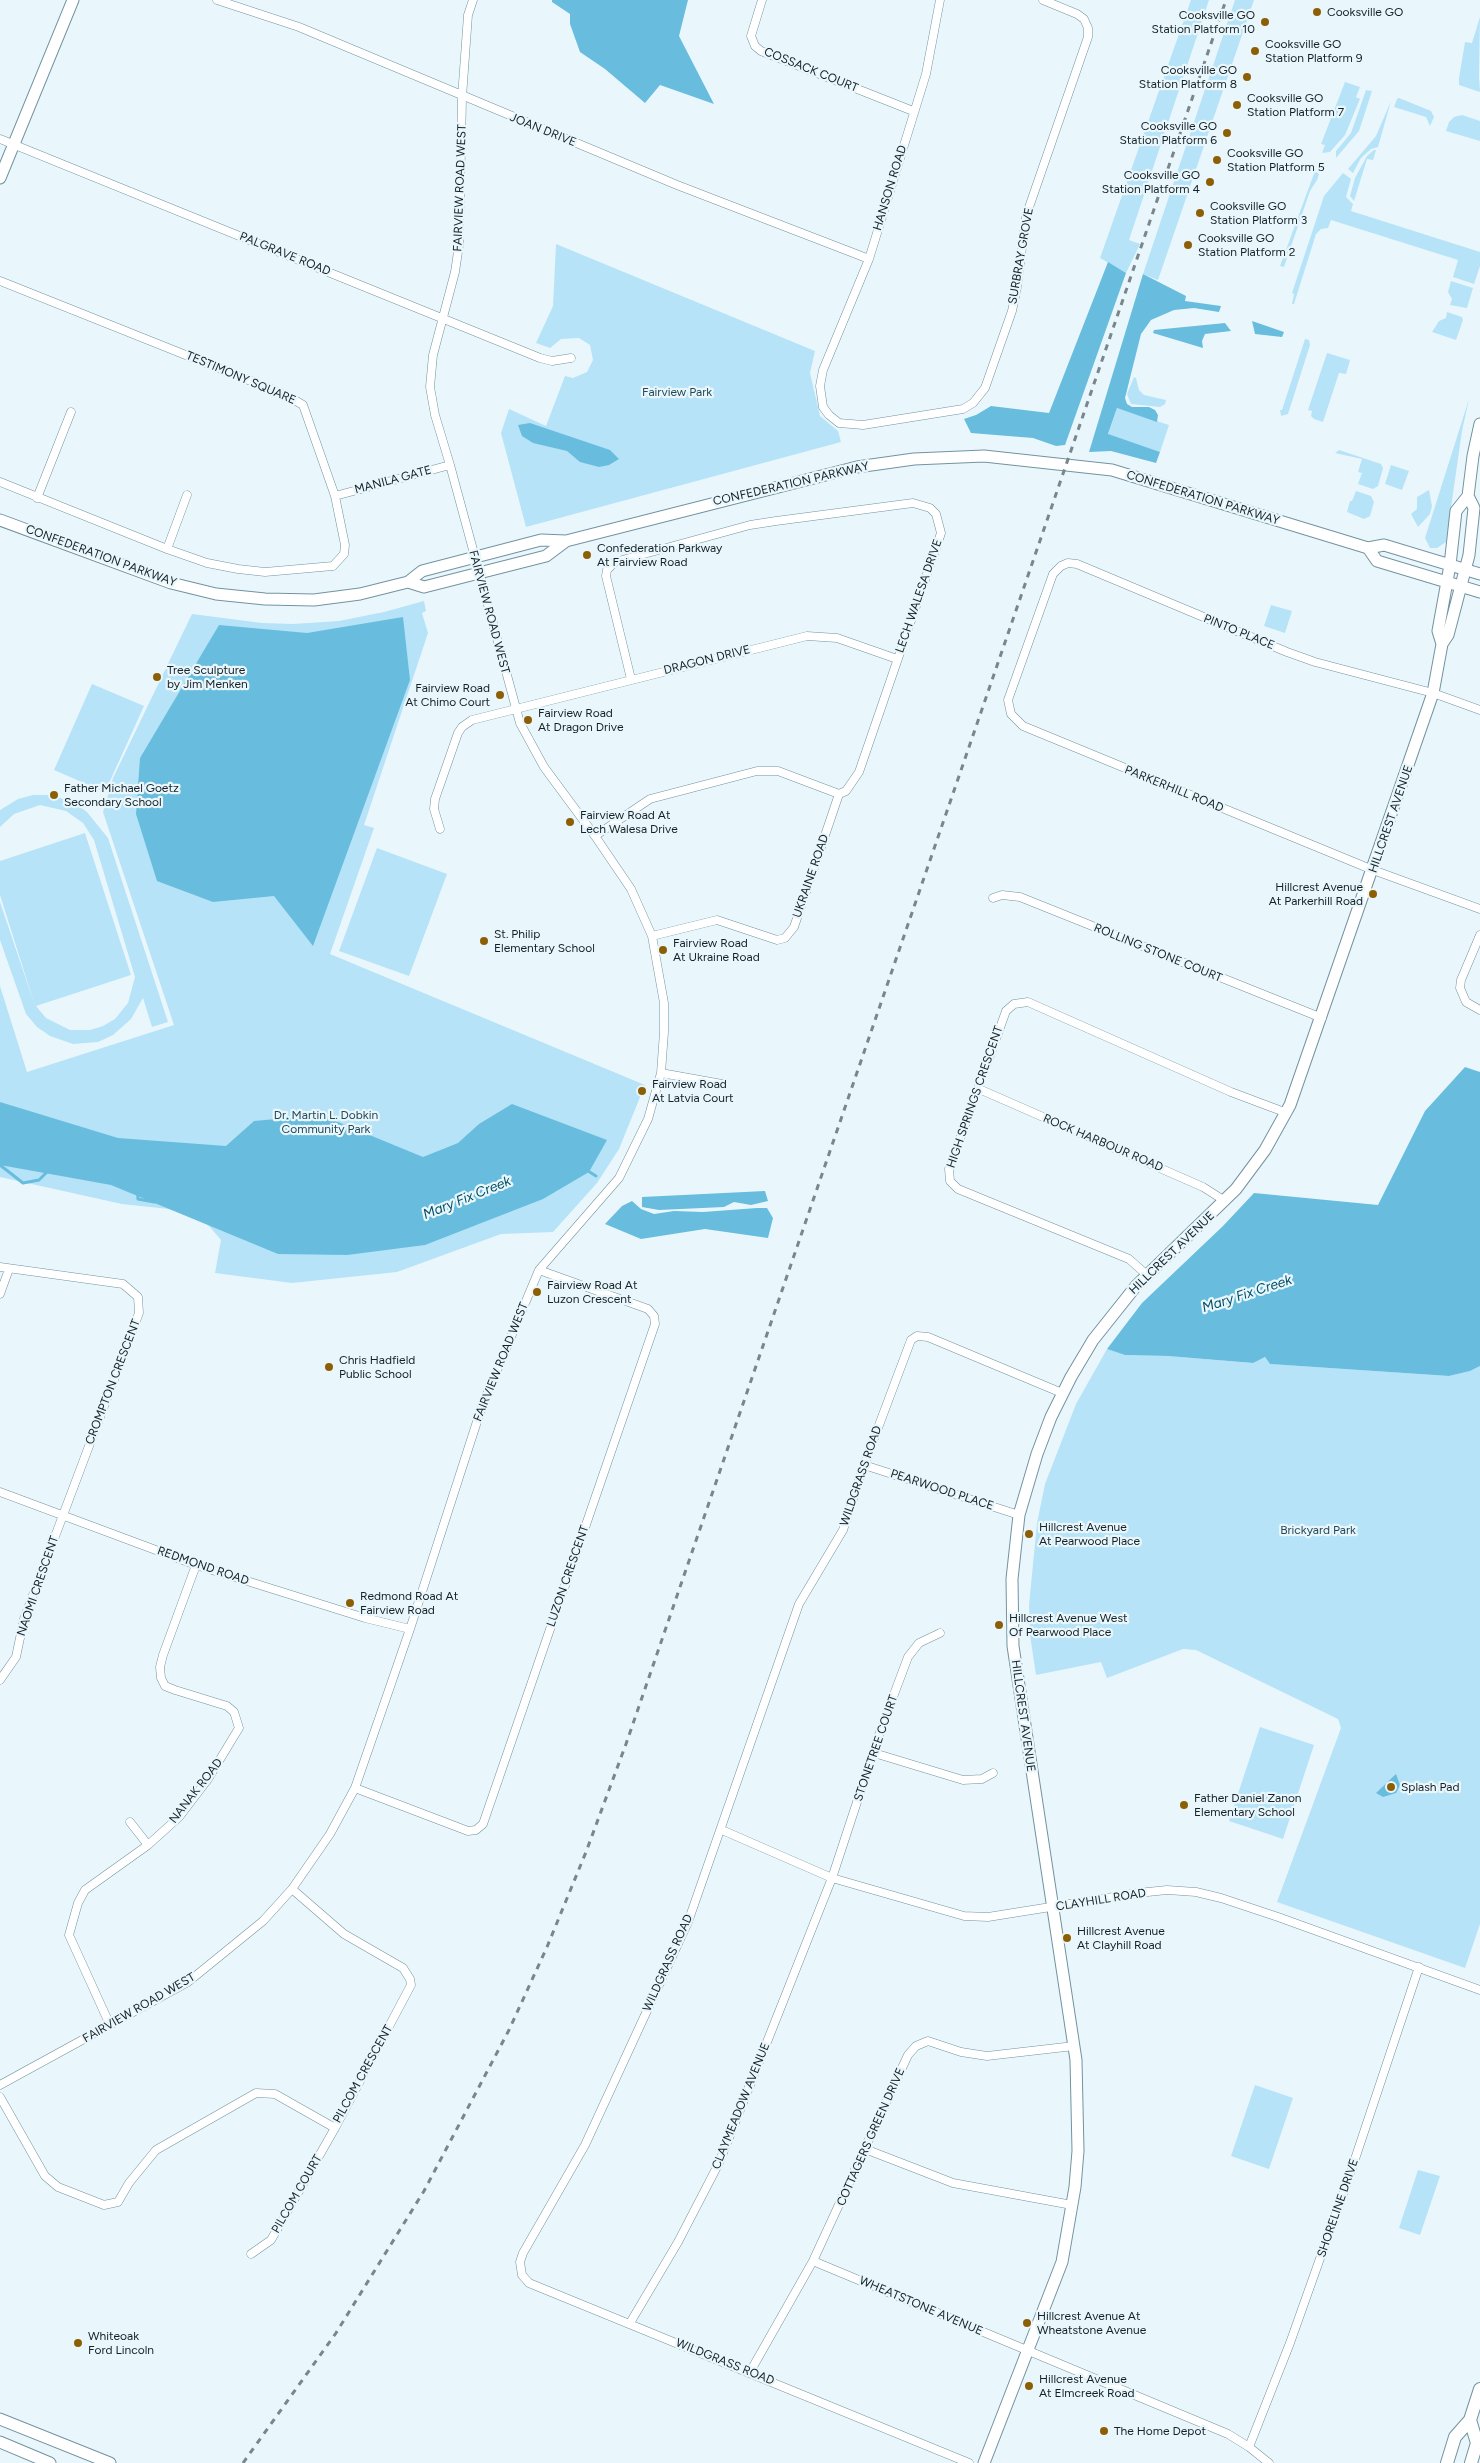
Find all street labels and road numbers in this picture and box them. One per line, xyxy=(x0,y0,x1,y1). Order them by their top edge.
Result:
street label: COSSACK COURT xyxy=(762,45,860,95)
street label: JOAN DRIVE xyxy=(508,110,578,150)
street label: FAIRVIEW ROAD WEST xyxy=(451,124,469,252)
street label: HANSON ROAD xyxy=(870,144,910,232)
street label: SURBRAY GROVE xyxy=(1005,207,1037,305)
street label: PALGRAVE ROAD xyxy=(237,229,333,279)
street label: TESTIMONY SQUARE xyxy=(184,348,298,408)
street label: CONFEDERATION PARKWAY xyxy=(712,459,870,509)
street label: MANILA GATE xyxy=(353,463,433,497)
street label: CONFEDERATION PARKWAY xyxy=(1125,468,1281,528)
street label: CONFEDERATION PARKWAY xyxy=(24,522,178,590)
street label: LECH WALESA DRIVE xyxy=(893,537,945,655)
street label: FAIRVIEW ROAD WEST xyxy=(466,549,512,675)
street label: PINTO PLACE xyxy=(1201,611,1277,653)
street label: DRAGON DRIVE xyxy=(662,642,752,678)
street label: PARKERHILL ROAD xyxy=(1122,763,1226,815)
street label: HILLCREST AVENUE xyxy=(1366,763,1416,875)
street label: UKRAINE ROAD xyxy=(790,832,832,920)
street label: ROLLING STONE COURT xyxy=(1092,921,1224,985)
street label: HIGH SPRINGS CRESCENT xyxy=(944,1024,1006,1170)
street label: ROCK HARBOUR ROAD xyxy=(1041,1111,1165,1175)
street label: HILLCREST AVENUE xyxy=(1126,1209,1218,1297)
street label: FAIRVIEW ROAD WEST xyxy=(470,1300,532,1424)
street label: CROMPTON CRESCENT xyxy=(82,1317,144,1447)
street label: WILDGRASS ROAD xyxy=(837,1424,885,1528)
street label: PEARWOOD PLACE xyxy=(888,1466,996,1514)
street label: LUZON CRESCENT xyxy=(544,1523,592,1629)
street label: NAOMI CRESCENT xyxy=(14,1534,62,1638)
street label: REDMOND ROAD xyxy=(155,1544,251,1588)
street label: HILLCREST AVENUE xyxy=(1008,1659,1038,1773)
street label: STONETREE COURT xyxy=(851,1693,901,1803)
street label: NANAK ROAD xyxy=(166,1756,226,1826)
street label: CLAYHILL ROAD xyxy=(1055,1886,1147,1914)
street label: WILDGRASS ROAD xyxy=(640,1912,696,2014)
street label: FAIRVIEW ROAD WEST xyxy=(80,1970,198,2046)
street label: PILCOM CRESCENT xyxy=(330,2022,396,2126)
street label: CLAYMEADOW AVENUE xyxy=(709,2041,773,2171)
street label: COTTAGERS GREEN DRIVE xyxy=(834,2066,908,2208)
street label: PILCOM COURT xyxy=(269,2152,325,2236)
street label: SHORELINE DRIVE xyxy=(1314,2157,1362,2259)
street label: WHEATSTONE AVENUE xyxy=(857,2273,985,2339)
street label: WILDGRASS ROAD xyxy=(674,2336,776,2388)

